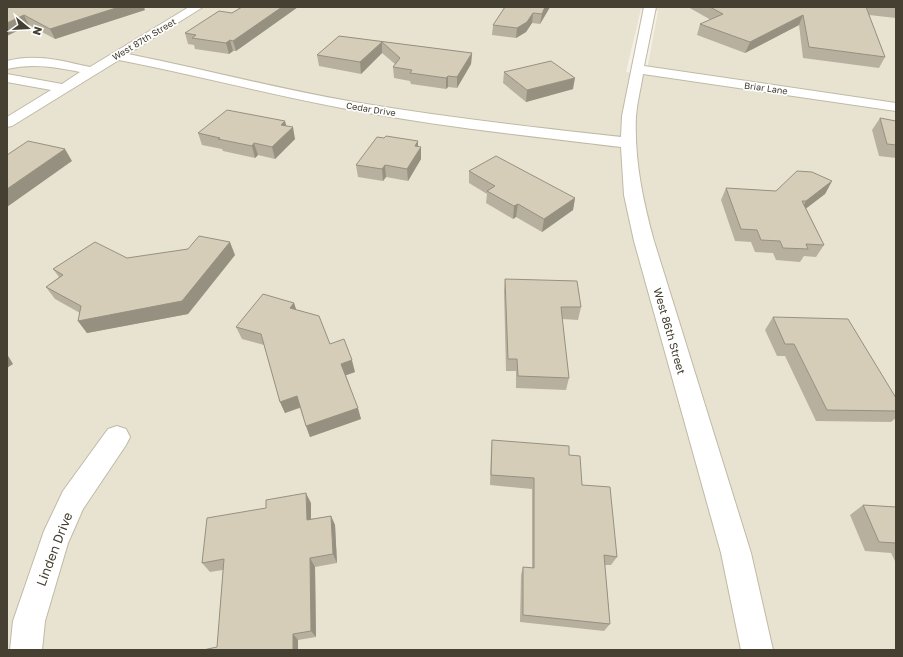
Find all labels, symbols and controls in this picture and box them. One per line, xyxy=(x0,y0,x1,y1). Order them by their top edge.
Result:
north arrow xyxy=(8,8,48,48)
street label: West 87th Street xyxy=(110,15,178,62)
text: N xyxy=(31,25,45,37)
street label: Briar Lane xyxy=(744,80,788,96)
street label: Cedar Drive xyxy=(345,100,397,118)
street label: West 86th Street xyxy=(651,286,689,376)
street label: Linden Drive xyxy=(33,510,75,588)

